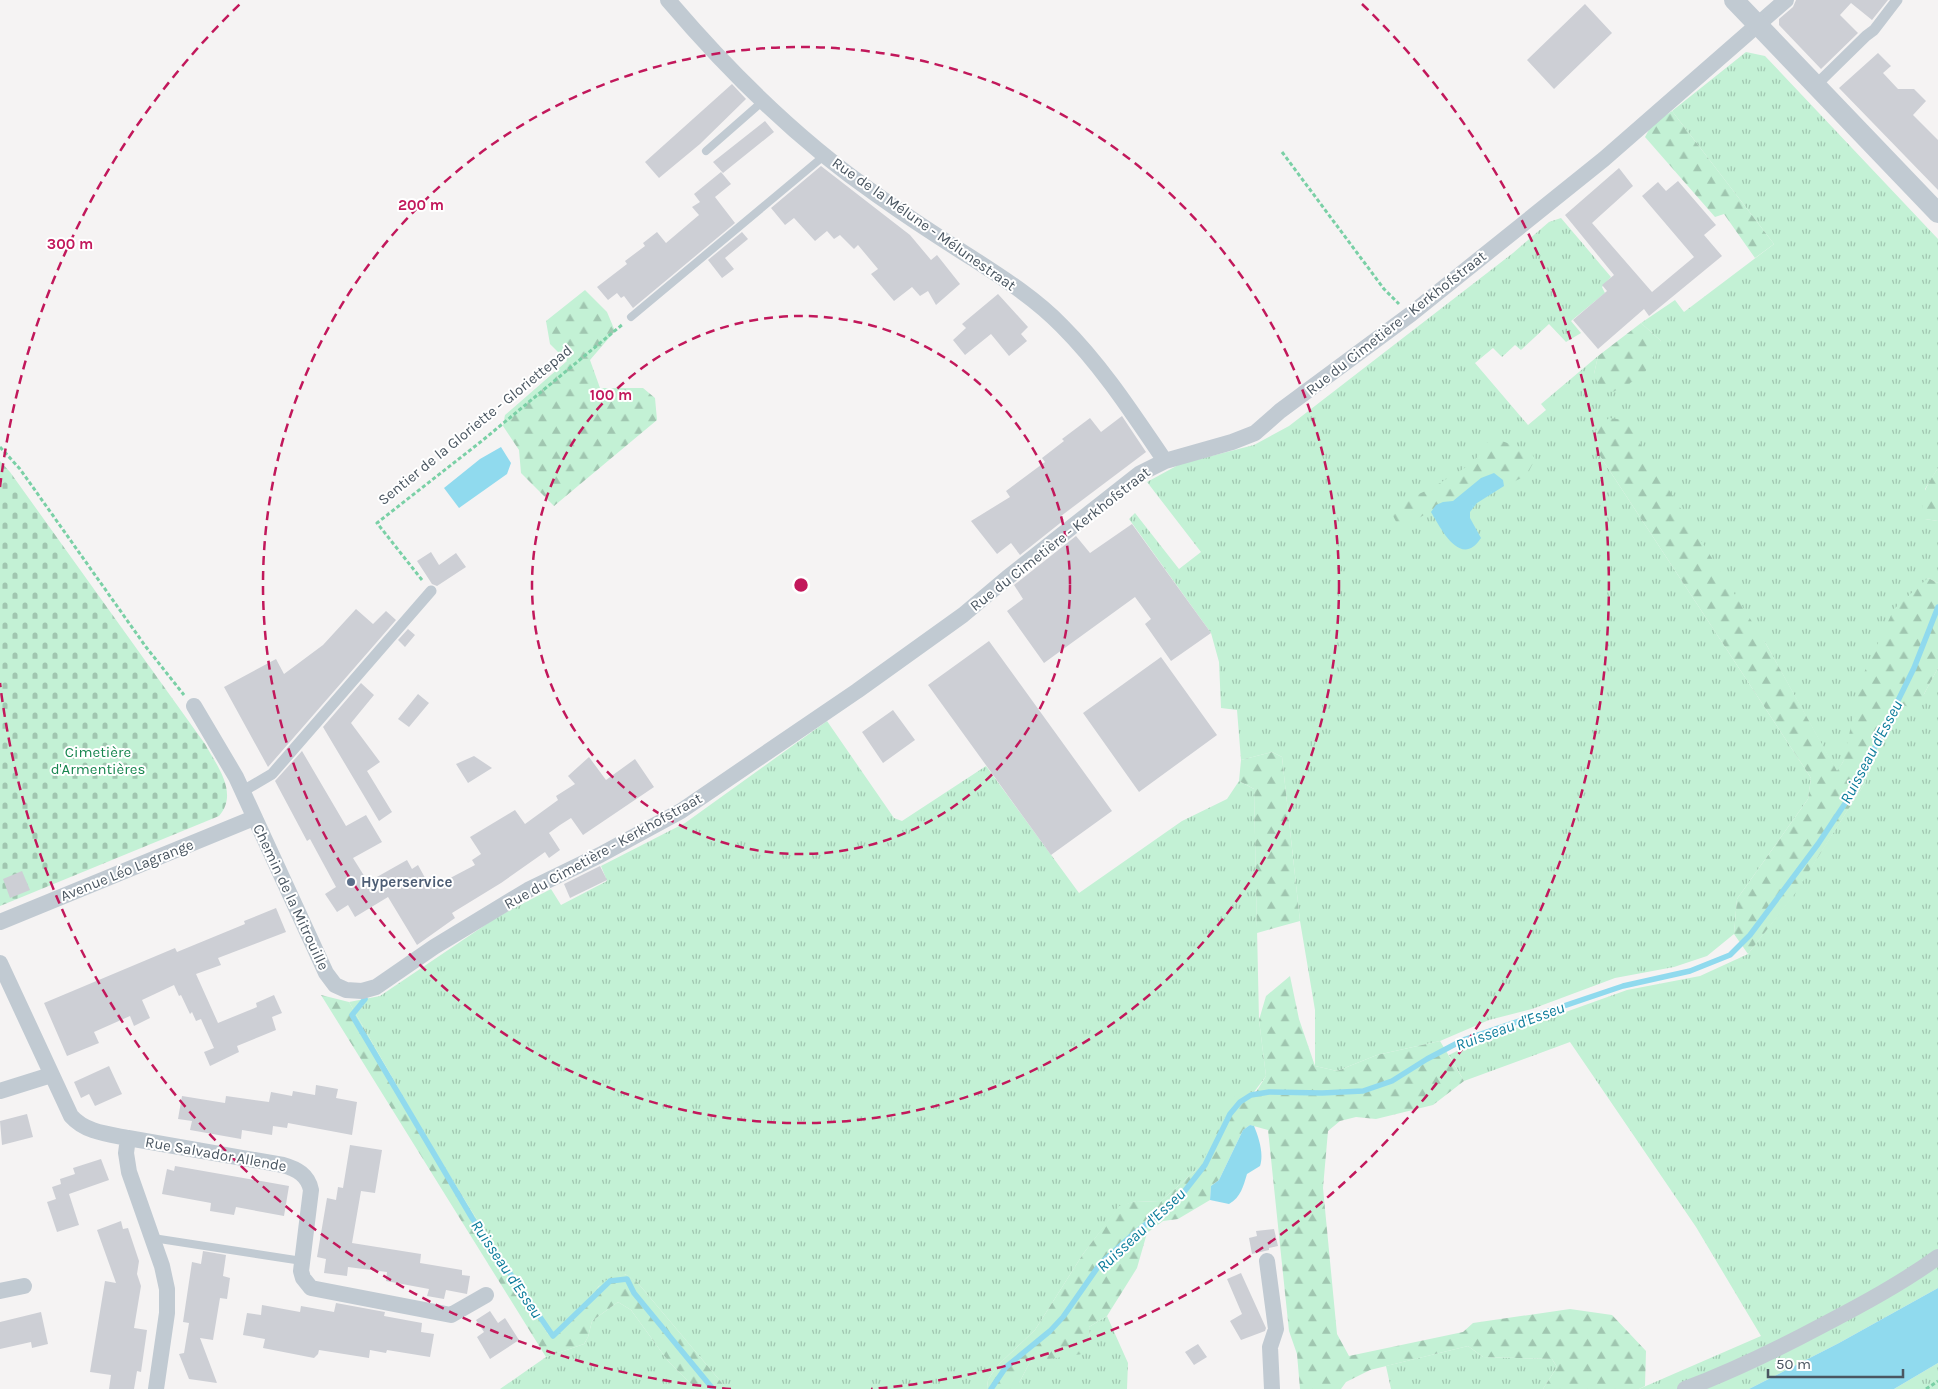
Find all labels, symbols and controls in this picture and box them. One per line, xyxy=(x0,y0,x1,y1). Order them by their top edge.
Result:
street label: Rue de la Mélune - Mélunestraat xyxy=(829,154,1020,295)
text: 200 m xyxy=(398,196,444,214)
text: 300 m xyxy=(47,235,93,253)
street label: Rue du Cimetière - Kerkhofstraat xyxy=(1302,247,1490,399)
street label: Sentier de la Gloriette - Gloriettepad xyxy=(374,341,576,509)
text: 100 m xyxy=(590,386,632,404)
street label: Rue du Cimetière - Kerkhofstraat xyxy=(966,463,1154,615)
centre of rings xyxy=(792,576,810,594)
water label: Ruisseau d'Esseu xyxy=(1836,697,1906,807)
park label: Cimetière d'Armentières xyxy=(51,743,145,778)
street label: Rue du Cimetière - Kerkhofstraat xyxy=(501,789,705,913)
street label: Chemin de la Mitrouille xyxy=(249,821,333,973)
street label: Avenue Léo Lagrange xyxy=(58,835,196,905)
place label: Hyperservice xyxy=(361,873,453,891)
marker: Hyperservice xyxy=(345,876,357,888)
water label: Ruisseau d'Esseu xyxy=(1453,997,1567,1055)
street label: Rue Salvador Allende xyxy=(144,1133,288,1175)
water label: Ruisseau d'Esseu xyxy=(1093,1184,1189,1276)
water label: Ruisseau d'Esseu xyxy=(467,1216,547,1322)
scale bar xyxy=(1768,1346,1903,1378)
text: 50 m xyxy=(1776,1355,1811,1373)

